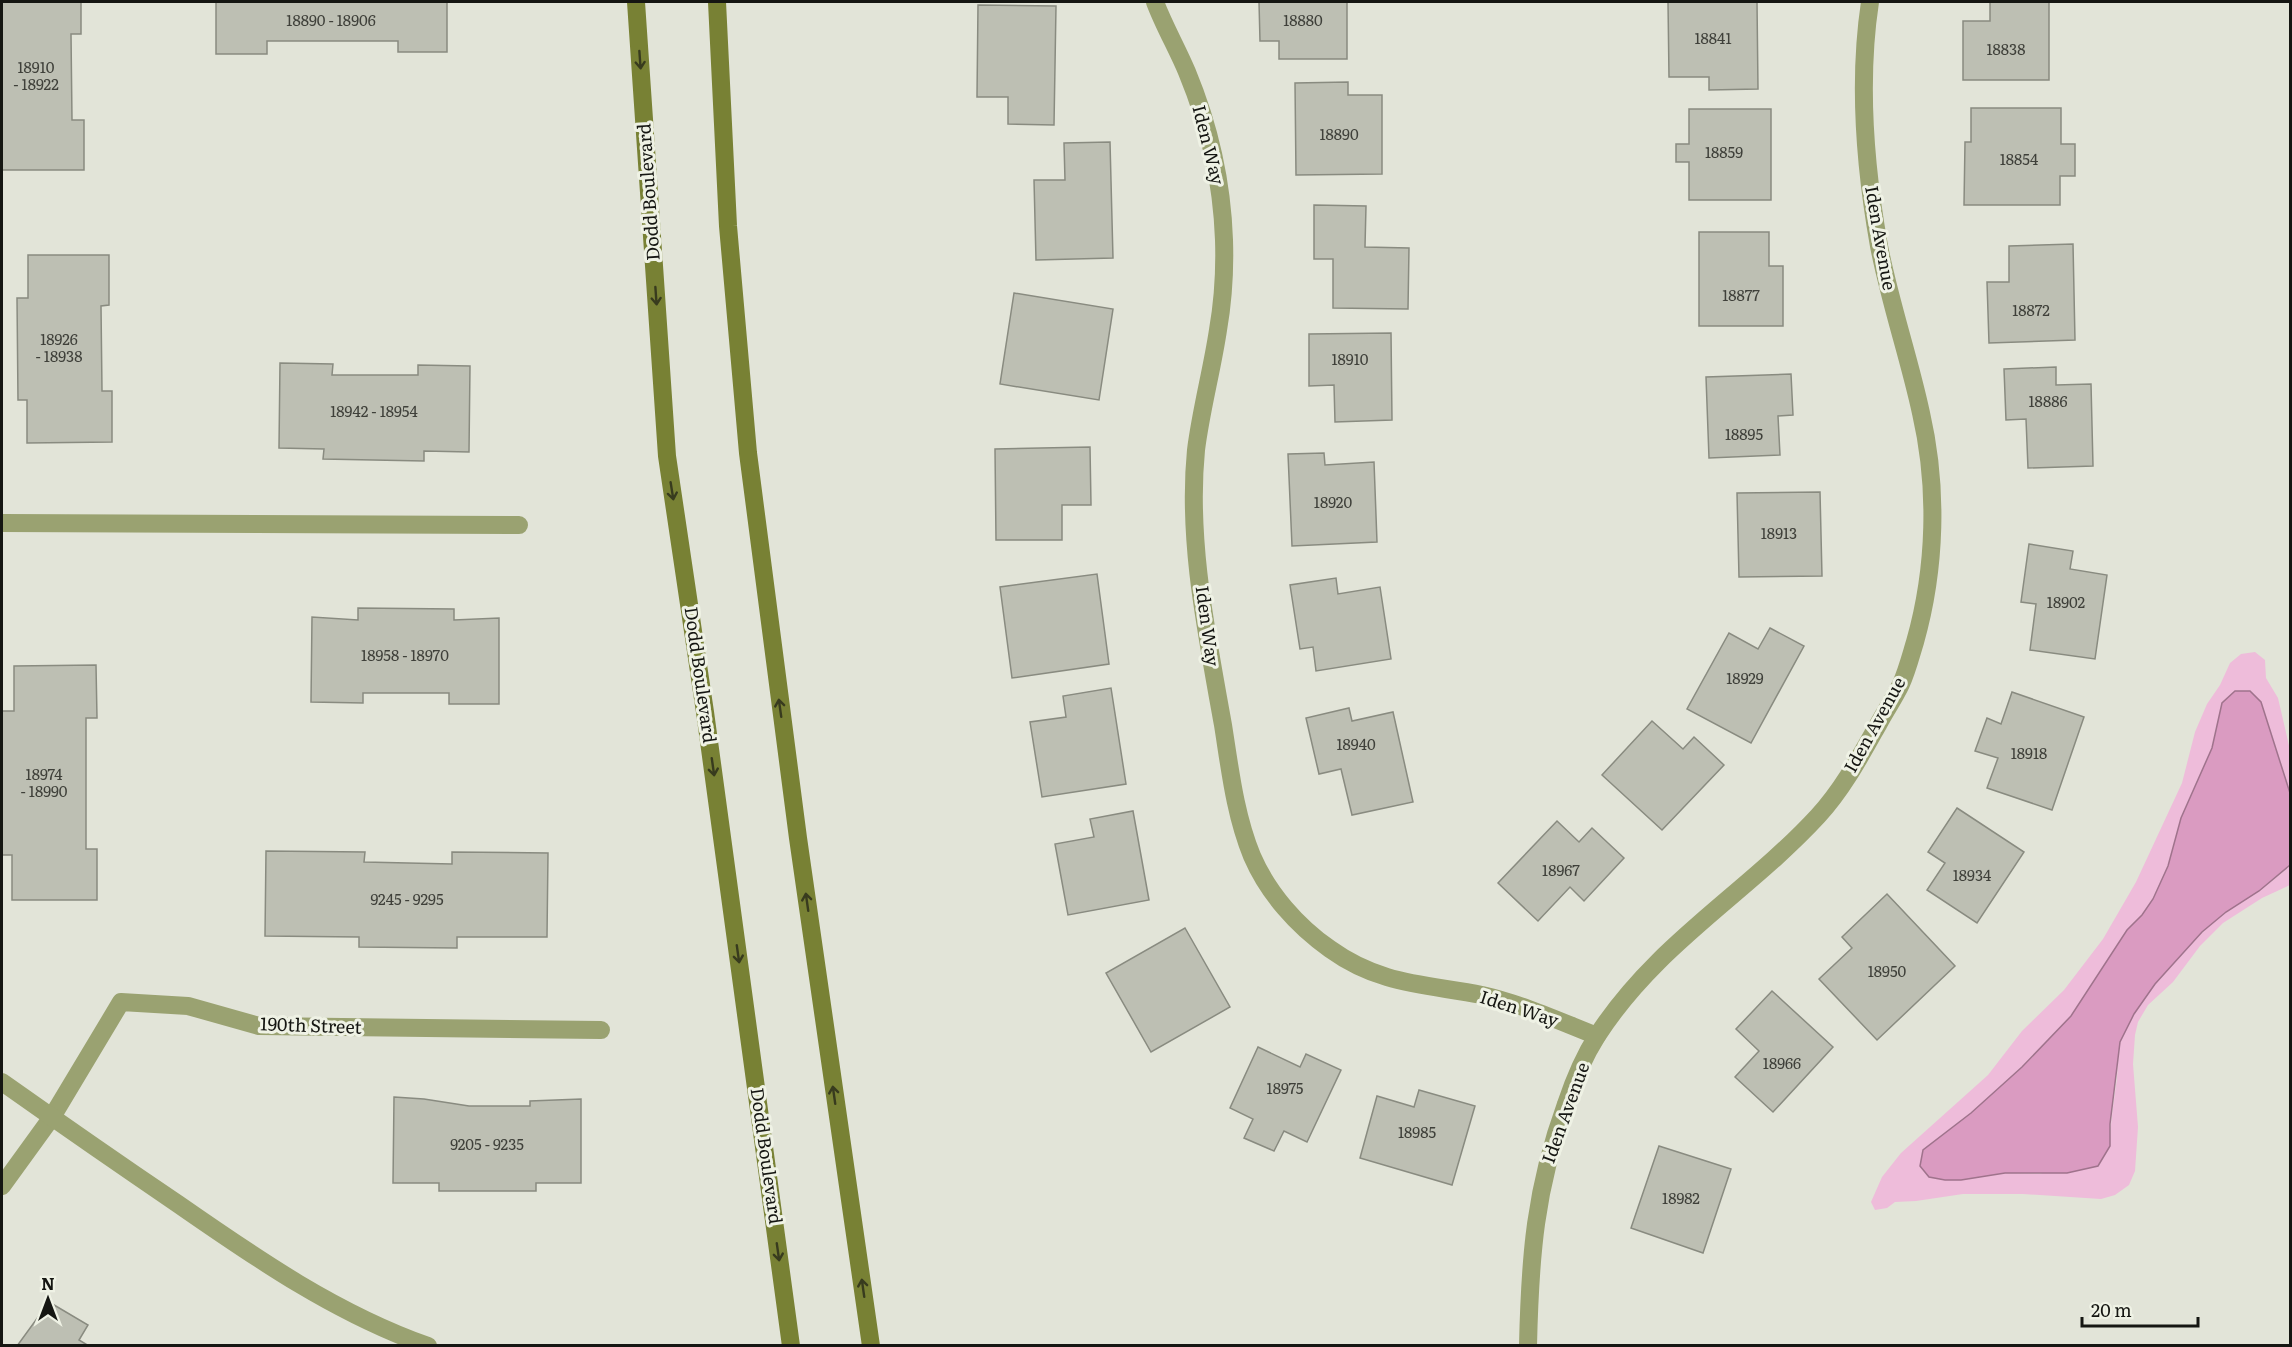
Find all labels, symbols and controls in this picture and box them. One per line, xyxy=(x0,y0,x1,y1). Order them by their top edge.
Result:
house number: 18890 - 18906 xyxy=(286,8,376,31)
house number: 18880 xyxy=(1283,8,1323,31)
house number: 18841 xyxy=(1694,26,1732,49)
house number: 18838 xyxy=(1986,37,2026,60)
one-way arrow xyxy=(635,49,646,69)
house number: 18910 - 18922 xyxy=(13,55,59,95)
street label: Iden Way xyxy=(1187,102,1233,188)
street label: Dodd Boulevard xyxy=(629,122,666,262)
house number: 18890 xyxy=(1319,122,1359,145)
house number: 18859 xyxy=(1705,140,1743,163)
house number: 18854 xyxy=(2000,147,2038,170)
street label: Iden Avenue xyxy=(1859,183,1904,292)
house number: 18877 xyxy=(1722,283,1760,306)
one-way arrow xyxy=(651,286,662,306)
house number: 18872 xyxy=(2012,298,2050,321)
house number: 18926 - 18938 xyxy=(36,327,82,367)
house number: 18910 xyxy=(1332,347,1369,370)
house number: 18886 xyxy=(2029,389,2067,412)
house number: 18942 - 18954 xyxy=(330,399,418,422)
house number: 18895 xyxy=(1725,422,1763,445)
one-way arrow xyxy=(667,480,678,500)
house number: 18920 xyxy=(1314,490,1352,513)
house number: 18913 xyxy=(1761,521,1797,544)
street label: Iden Way xyxy=(1189,584,1228,668)
house number: 18902 xyxy=(2047,590,2086,613)
street label: Dodd Boulevard xyxy=(679,605,724,745)
house number: 18958 - 18970 xyxy=(361,643,449,666)
house number: 18929 xyxy=(1726,666,1764,689)
street label: Iden Avenue xyxy=(1836,671,1911,777)
one-way arrow xyxy=(775,699,786,719)
house number: 18940 xyxy=(1336,732,1376,755)
house number: 18918 xyxy=(2011,741,2047,764)
one-way arrow xyxy=(708,756,719,776)
house number: 18974 - 18990 xyxy=(20,762,68,802)
house number: 18967 xyxy=(1542,858,1580,881)
house number: 18934 xyxy=(1953,863,1991,886)
house number: 9245 - 9295 xyxy=(370,887,444,910)
one-way arrow xyxy=(801,892,812,912)
one-way arrow xyxy=(733,944,744,964)
house number: 18950 xyxy=(1868,959,1907,982)
street label: Iden Way xyxy=(1477,982,1563,1033)
street label: 190th Street xyxy=(260,1009,363,1040)
house number: 18966 xyxy=(1763,1051,1801,1074)
street label: Iden Avenue xyxy=(1534,1058,1595,1167)
house number: 18975 xyxy=(1267,1076,1304,1099)
one-way arrow xyxy=(829,1085,840,1105)
street label: Dodd Boulevard xyxy=(745,1086,790,1226)
house number: 18985 xyxy=(1398,1120,1436,1143)
house number: 9205 - 9235 xyxy=(450,1132,524,1155)
house number: 18982 xyxy=(1662,1186,1700,1209)
one-way arrow xyxy=(773,1241,784,1261)
north arrow xyxy=(18,1269,78,1329)
text: N xyxy=(41,1271,55,1295)
one-way arrow xyxy=(857,1278,868,1298)
scale bar xyxy=(2082,1290,2198,1328)
text: 20 m xyxy=(2091,1296,2132,1323)

